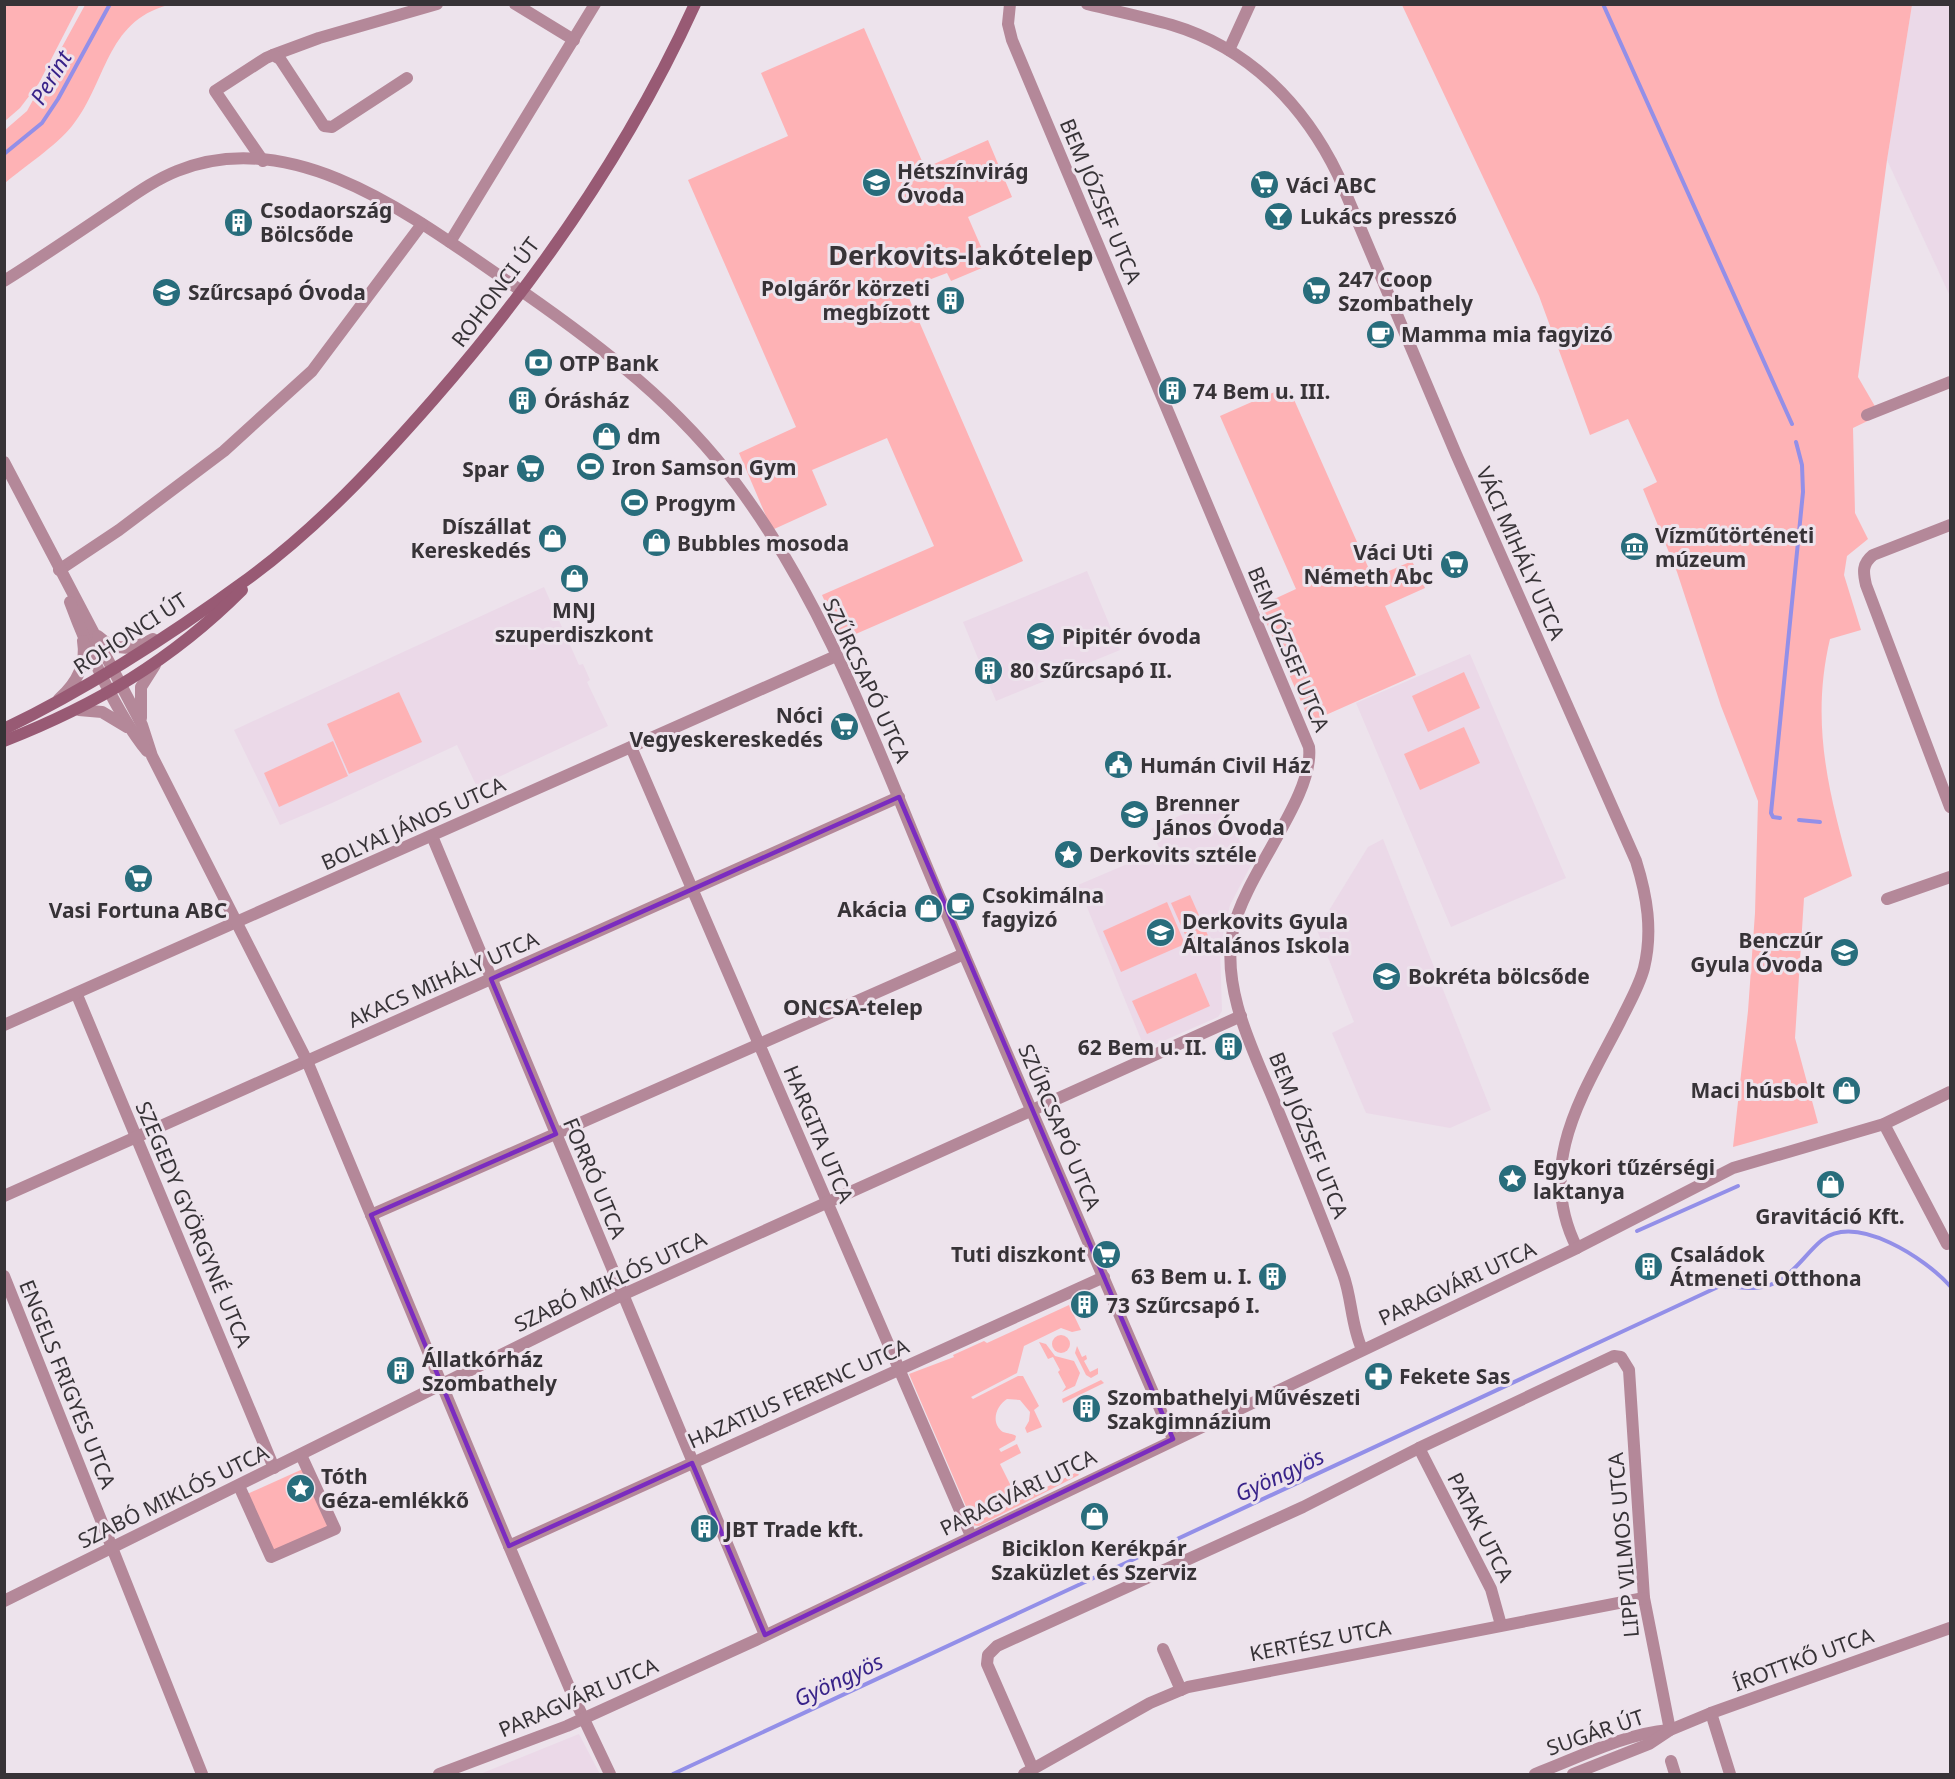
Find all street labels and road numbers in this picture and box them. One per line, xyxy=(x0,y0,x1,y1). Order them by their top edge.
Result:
street label: BEM JÓZSEF UTCA xyxy=(1054,114,1149,288)
street label: ROHONCI ÚT xyxy=(445,231,546,352)
street label: VÁCI MIHÁLY UTCA xyxy=(1470,462,1572,645)
street label: BEM JÓZSEF UTCA xyxy=(1242,562,1337,736)
street label: ROHONCI ÚT xyxy=(68,586,193,680)
street label: SZŰRCSAPÓ UTCA xyxy=(817,593,918,767)
street label: BOLYAI JÁNOS UTCA xyxy=(316,770,510,876)
street label: AKACS MIHÁLY UTCA xyxy=(343,924,543,1034)
street label: SZŰRCSAPÓ UTCA xyxy=(1012,1040,1108,1215)
street label: BEM JÓZSEF UTCA xyxy=(1263,1048,1355,1223)
street label: HARGITA UTCA xyxy=(777,1061,861,1208)
street label: SZEGEDY GYÖRGYNÉ UTCA xyxy=(129,1097,259,1352)
street label: FORRÓ UTCA xyxy=(557,1113,633,1243)
street label: SZABÓ MIKLÓS UTCA xyxy=(509,1224,711,1338)
street label: PARAGVÁRI UTCA xyxy=(1374,1234,1541,1332)
street label: ENGELS FRIGYES UTCA xyxy=(13,1275,123,1493)
street label: HAZATIUS FERENC UTCA xyxy=(683,1331,914,1454)
street label: SZABÓ MIKLÓS UTCA xyxy=(73,1437,274,1554)
street label: PARAGVÁRI UTCA xyxy=(935,1442,1101,1542)
street label: LIPP VILMOS UTCA xyxy=(1601,1451,1645,1639)
street label: PATAK UTCA xyxy=(1442,1468,1521,1587)
street label: KERTÉSZ UTCA xyxy=(1247,1612,1394,1667)
street label: ÍROTTKŐ UTCA xyxy=(1729,1620,1878,1697)
street label: PARAGVÁRI UTCA xyxy=(494,1651,662,1743)
street label: SUGÁR ÚT xyxy=(1543,1702,1648,1762)

